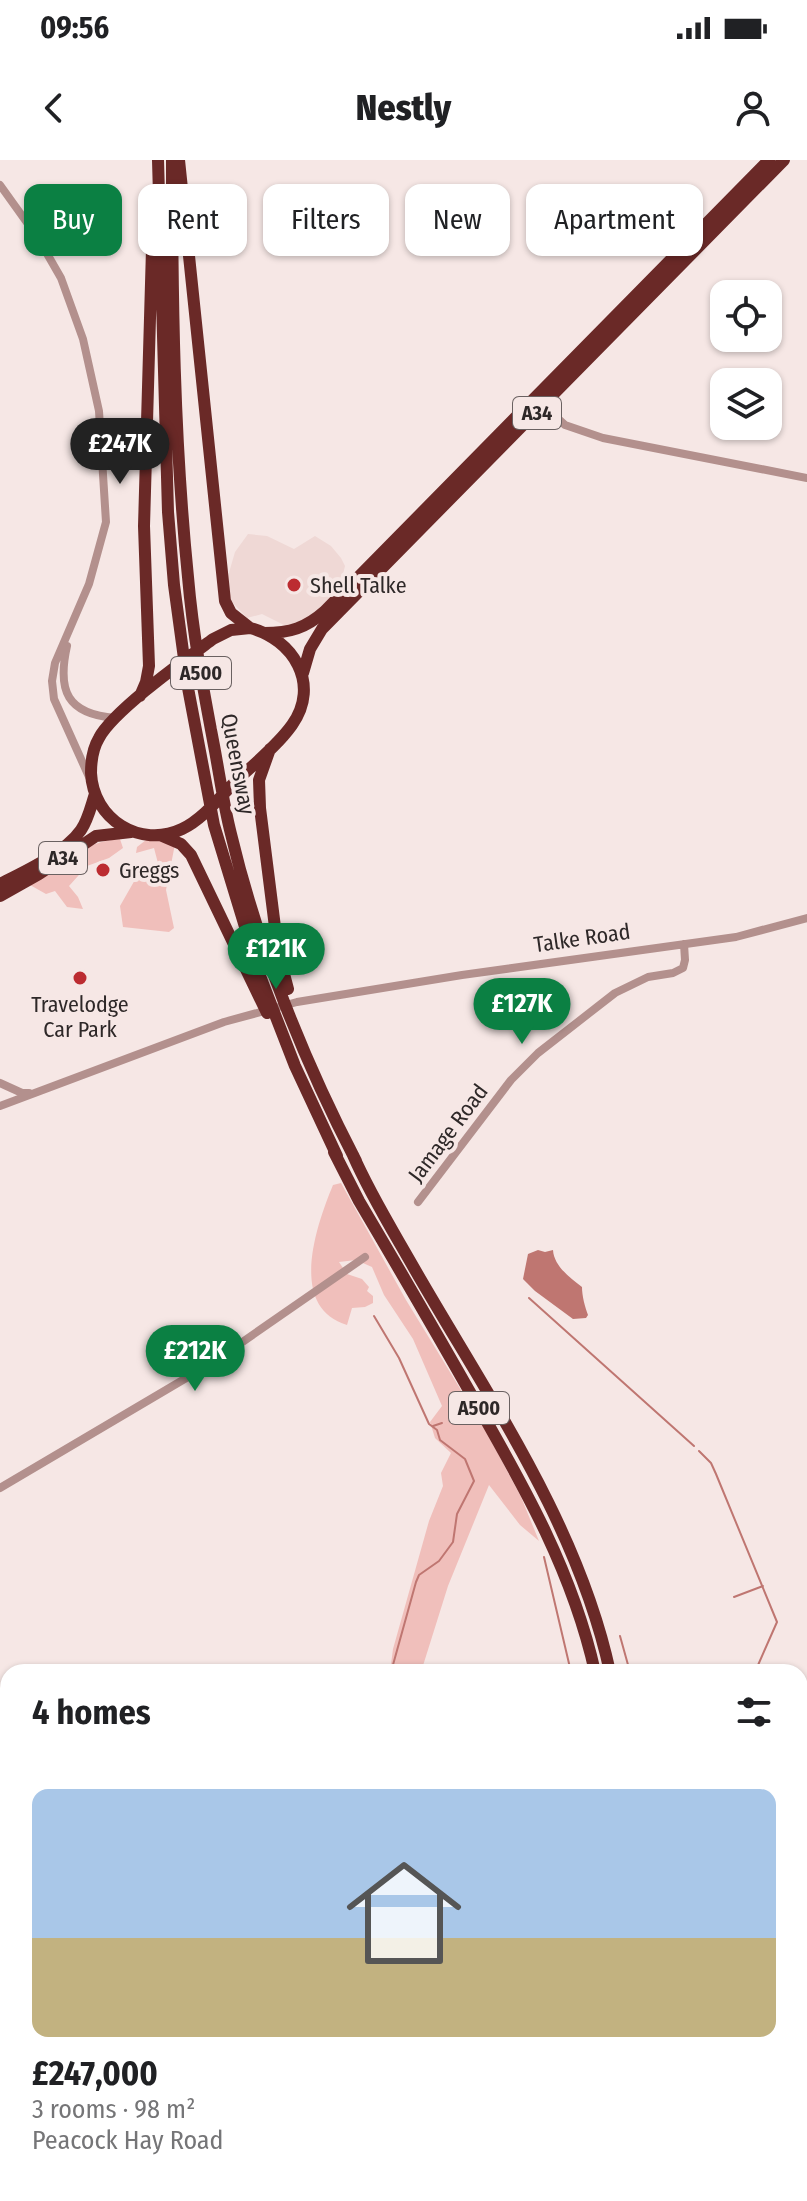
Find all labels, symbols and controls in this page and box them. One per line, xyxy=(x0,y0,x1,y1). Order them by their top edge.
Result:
text: 09:56 xyxy=(40,10,109,46)
icon: back xyxy=(32,86,76,130)
text: Nestly xyxy=(356,86,451,130)
icon: person xyxy=(731,86,775,130)
chip: Buy xyxy=(24,184,122,256)
chip: Rent xyxy=(138,184,247,256)
chip: Filters xyxy=(263,184,389,256)
chip: New xyxy=(405,184,510,256)
chip: Apartment xyxy=(526,184,703,256)
map controls xyxy=(710,280,782,440)
button: locate xyxy=(710,280,782,352)
button: layers xyxy=(710,368,782,440)
road number: A34 xyxy=(513,397,561,429)
pin: £247K xyxy=(64,418,176,486)
text: £247K xyxy=(88,428,152,459)
place label: Shell Talke xyxy=(310,572,407,599)
marker: Shell Talke xyxy=(285,576,303,594)
road number: A500 xyxy=(171,657,231,689)
street label: Queensway xyxy=(215,711,261,817)
road number: A34 xyxy=(39,842,87,874)
place label: Greggs xyxy=(119,857,179,884)
marker: Greggs xyxy=(94,861,112,879)
street label: Talke Road xyxy=(532,918,632,958)
pin: £121K xyxy=(220,923,332,991)
text: £121K xyxy=(246,933,306,964)
marker: Travelodge Car Park xyxy=(71,969,89,987)
pin: £127K xyxy=(466,978,578,1046)
text: £127K xyxy=(492,988,552,1019)
place label: Travelodge Car Park xyxy=(31,991,129,1043)
street label: Jamage Road xyxy=(402,1079,494,1187)
pin: £212K xyxy=(139,1325,251,1393)
text: £212K xyxy=(164,1335,226,1366)
road number: A500 xyxy=(449,1392,509,1424)
icon: filters xyxy=(732,1690,776,1734)
text: 4 homes xyxy=(32,1692,151,1733)
icon: home xyxy=(332,1841,476,1985)
text: £247,000 xyxy=(32,2053,158,2094)
text: 3 rooms · 98 m² xyxy=(32,2094,195,2125)
text: Peacock Hay Road xyxy=(32,2125,224,2156)

